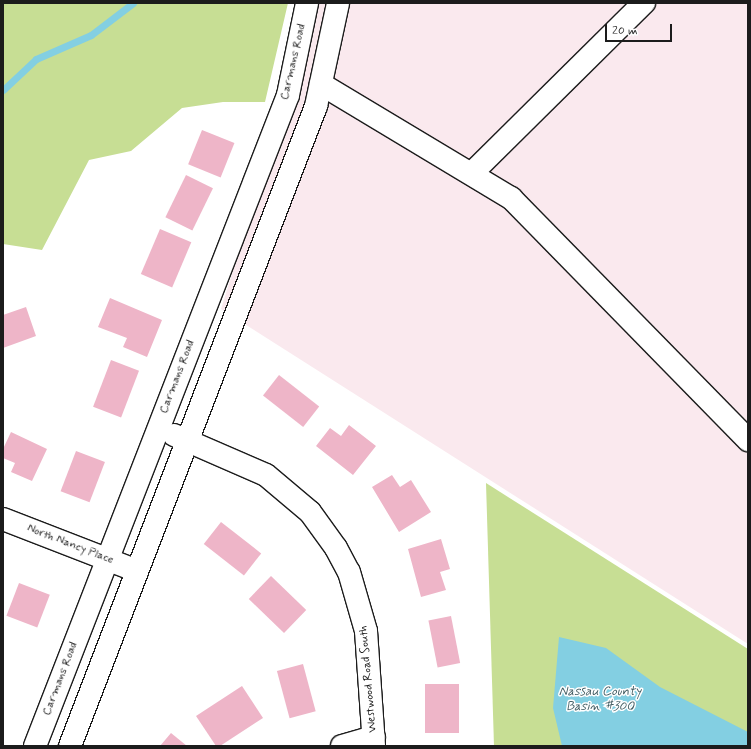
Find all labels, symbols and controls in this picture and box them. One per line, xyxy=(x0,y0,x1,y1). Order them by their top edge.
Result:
scale bar xyxy=(607,16,674,42)
street label: Carmans Road xyxy=(278,23,310,101)
text: 20 m xyxy=(612,23,638,39)
street label: Carmans Road xyxy=(157,338,199,416)
street label: North Nancy Place xyxy=(24,522,116,568)
street label: Westwood Road South xyxy=(357,626,381,732)
street label: Carmans Road xyxy=(40,640,82,718)
water label: Nassau County Basin #300 xyxy=(559,685,641,716)

